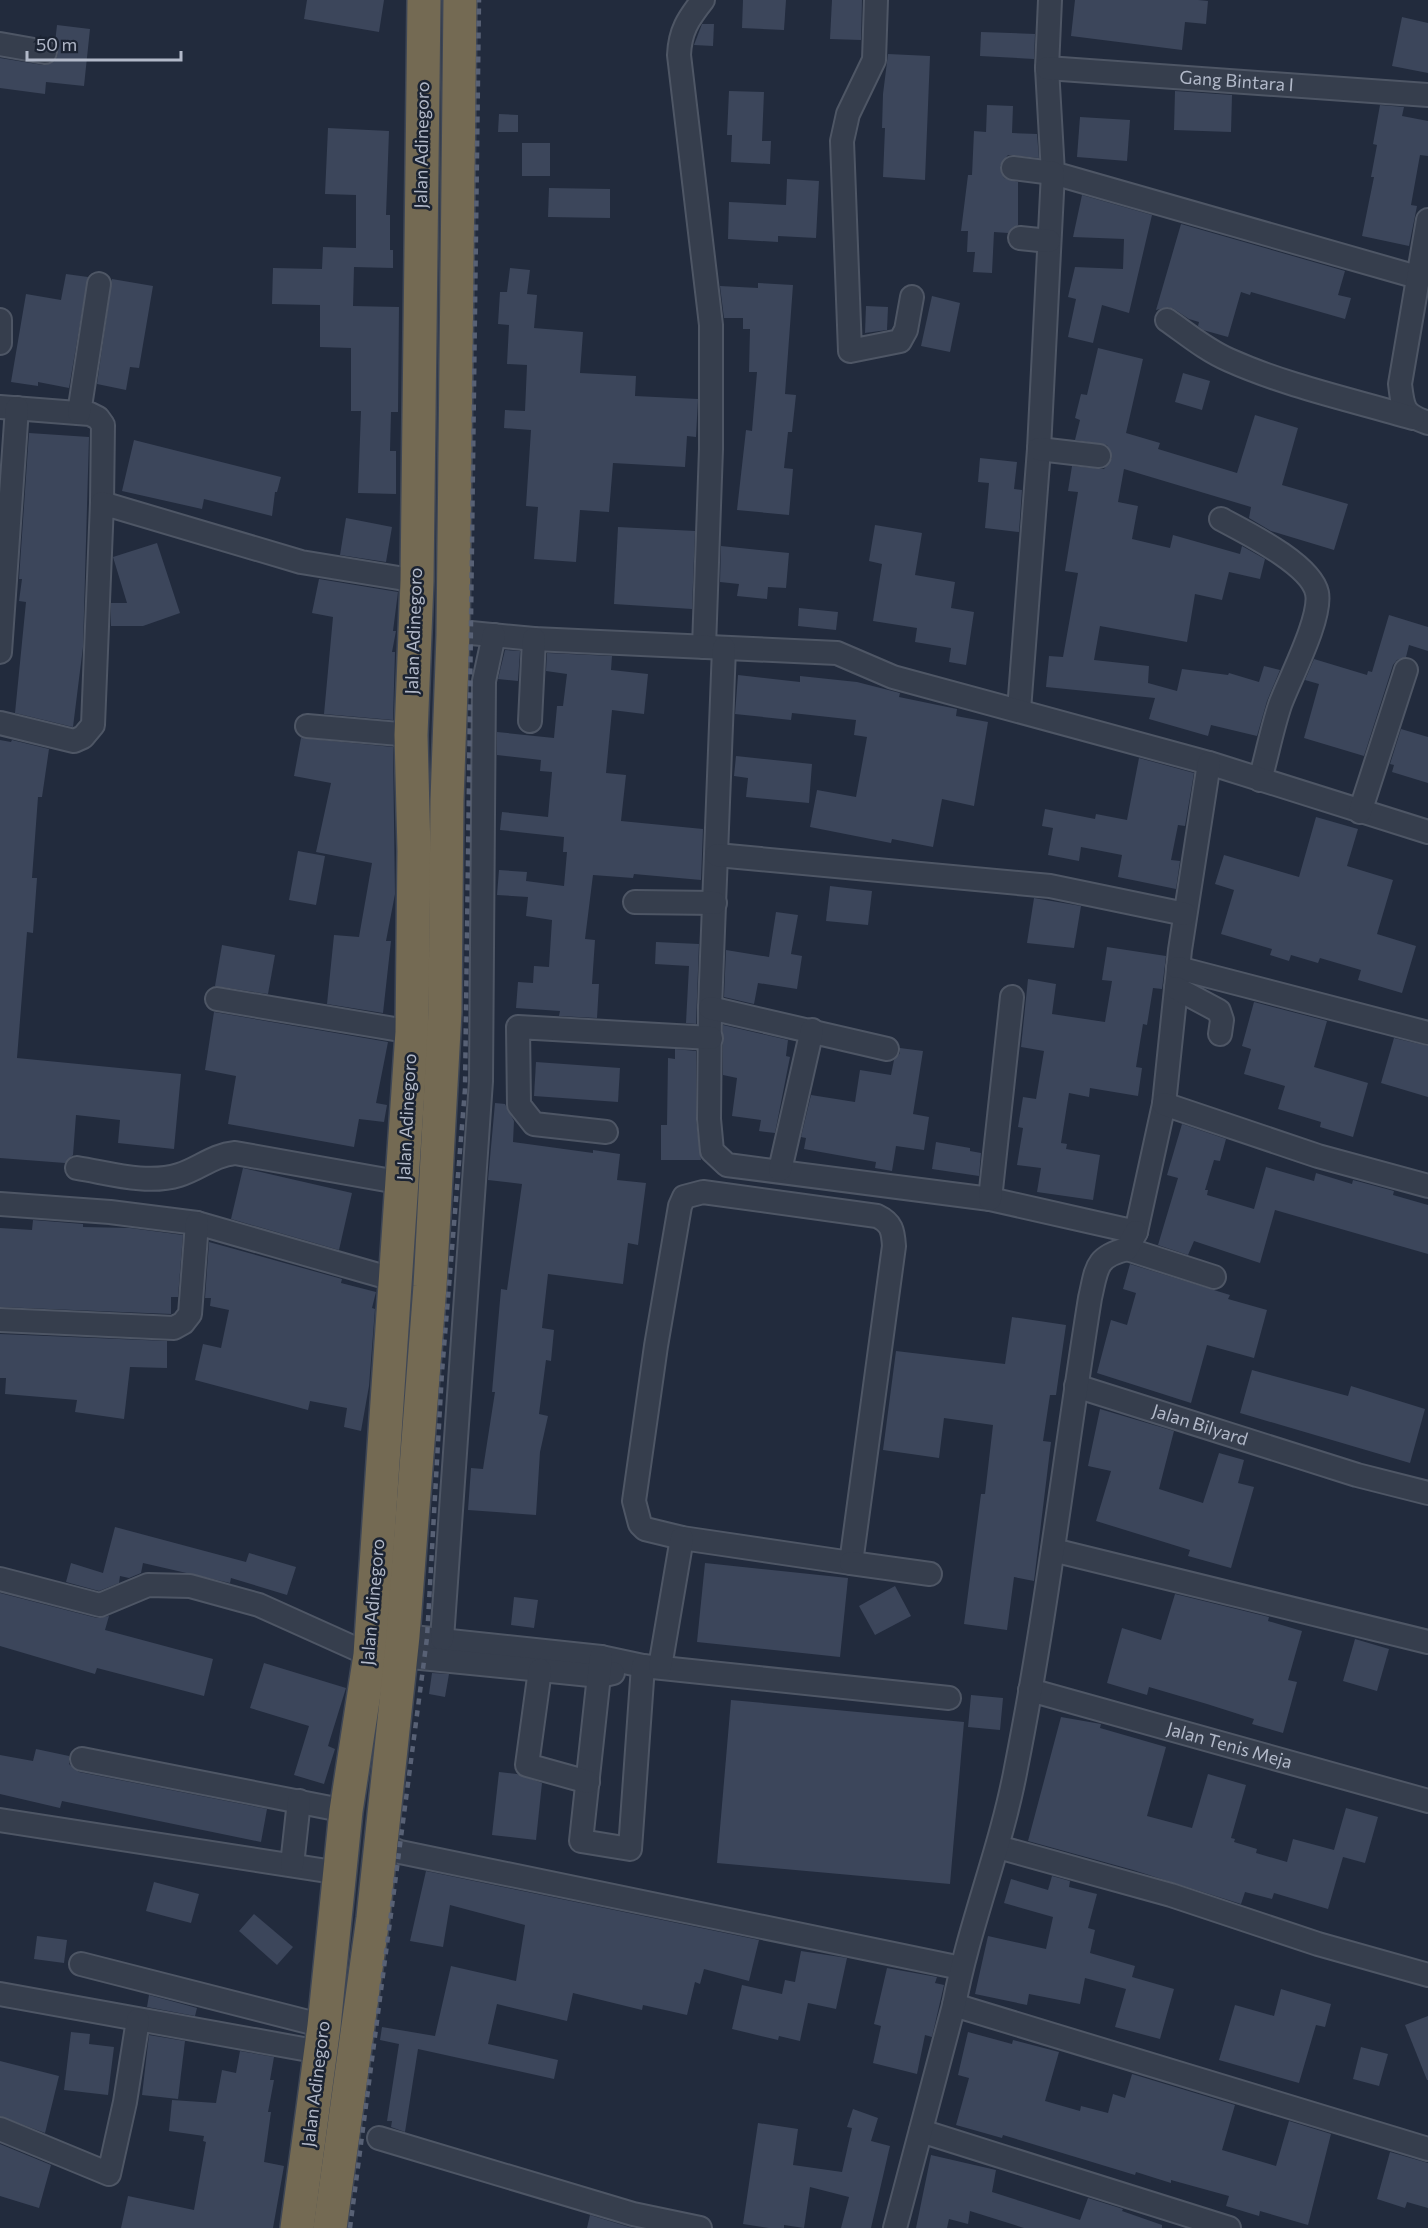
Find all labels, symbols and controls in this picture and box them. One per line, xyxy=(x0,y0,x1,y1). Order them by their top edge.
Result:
scale bar xyxy=(27,24,182,62)
text: 50 m xyxy=(36,33,77,55)
street label: Gang Bintara I xyxy=(1179,65,1294,95)
street label: Jalan Adinegoro xyxy=(409,81,433,209)
street label: Jalan Adinegoro xyxy=(400,567,426,695)
street label: Jalan Adinegoro xyxy=(392,1053,420,1181)
street label: Jalan Bilyard xyxy=(1150,1399,1251,1450)
street label: Jalan Adinegoro xyxy=(356,1538,389,1666)
street label: Jalan Tenis Meja xyxy=(1164,1717,1295,1773)
street label: Jalan Adinegoro xyxy=(296,2019,334,2148)

